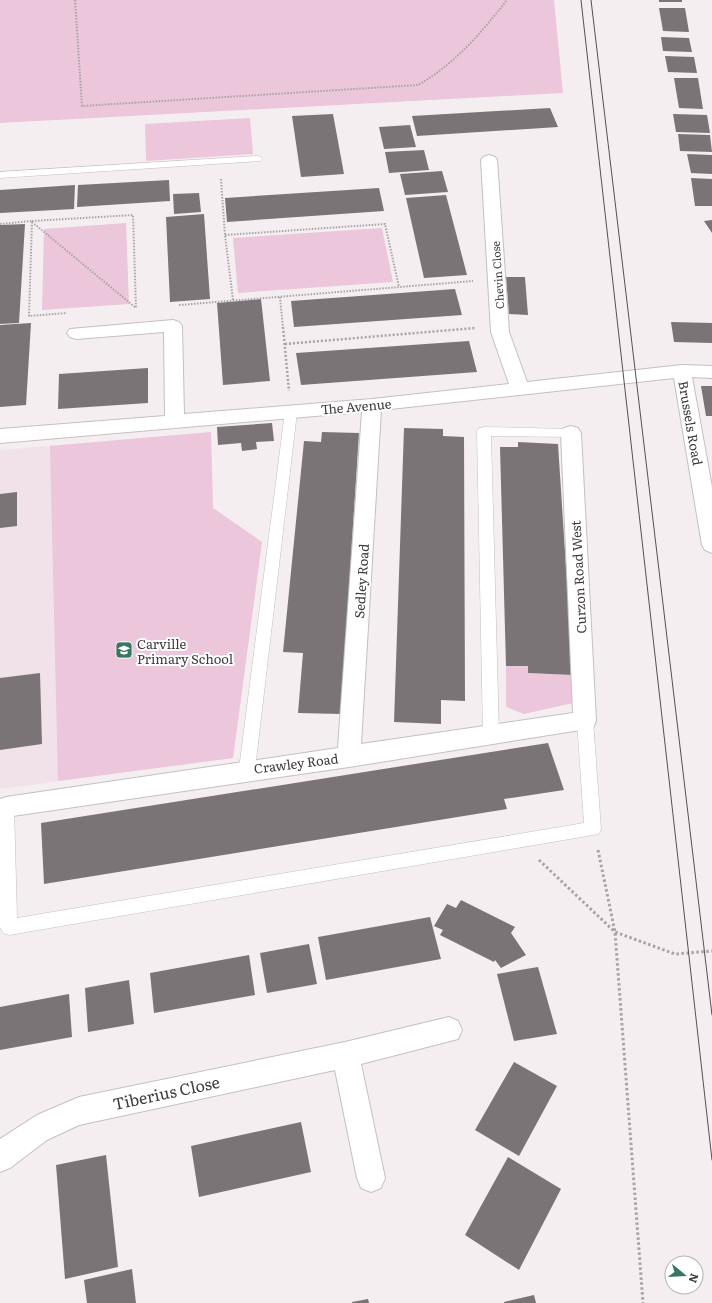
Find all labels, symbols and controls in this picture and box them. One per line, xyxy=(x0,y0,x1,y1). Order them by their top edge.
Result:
street label: Chevin Close xyxy=(487,240,507,310)
street label: Brussels Road xyxy=(674,379,708,467)
street label: The Avenue xyxy=(320,393,392,419)
street label: Curzon Road West xyxy=(566,519,590,634)
street label: Sedley Road xyxy=(349,543,373,619)
place label: Carville Primary School xyxy=(137,634,234,668)
school or university icon: Carville Primary School xyxy=(114,640,134,660)
street label: Crawley Road xyxy=(253,748,339,778)
street label: Tiberius Close xyxy=(110,1069,222,1115)
north arrow xyxy=(664,1255,704,1295)
text: N xyxy=(685,1272,703,1285)

